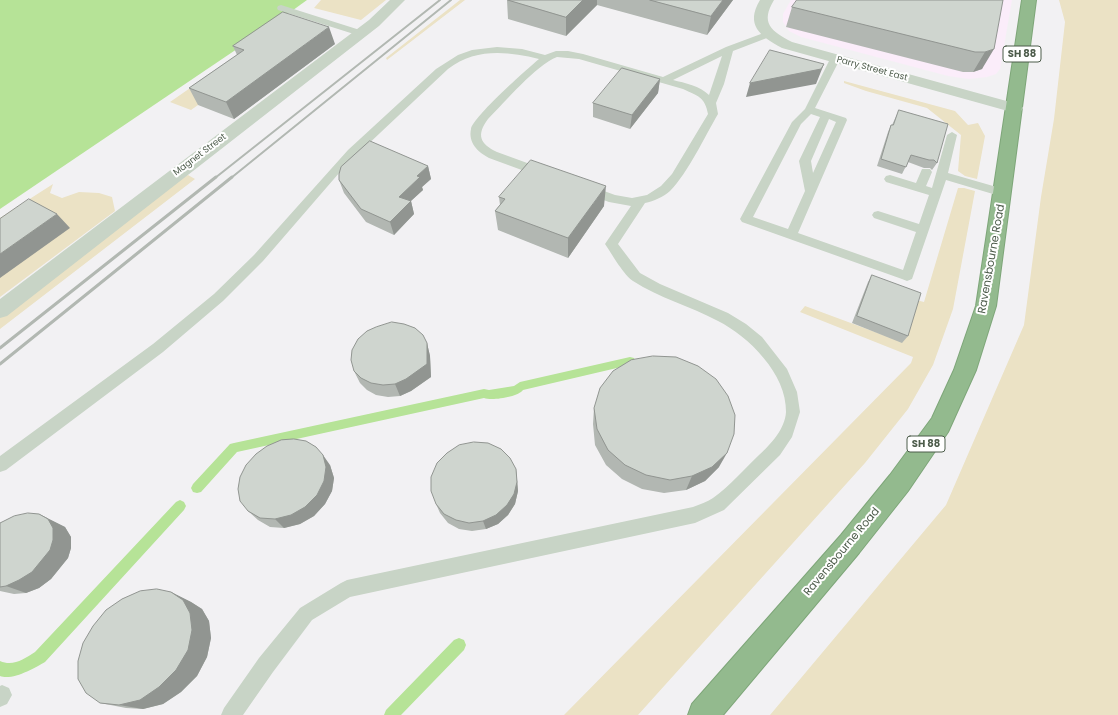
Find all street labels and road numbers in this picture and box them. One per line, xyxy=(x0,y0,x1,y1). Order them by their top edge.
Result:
road number: SH 88 xyxy=(1003,46,1041,62)
street label: Parry Street East xyxy=(835,54,909,84)
street label: Magnet Street xyxy=(171,132,229,178)
street label: Ravensbourne Road xyxy=(976,203,1008,315)
road number: SH 88 xyxy=(907,436,945,452)
street label: Ravensbourne Road xyxy=(801,505,883,599)

